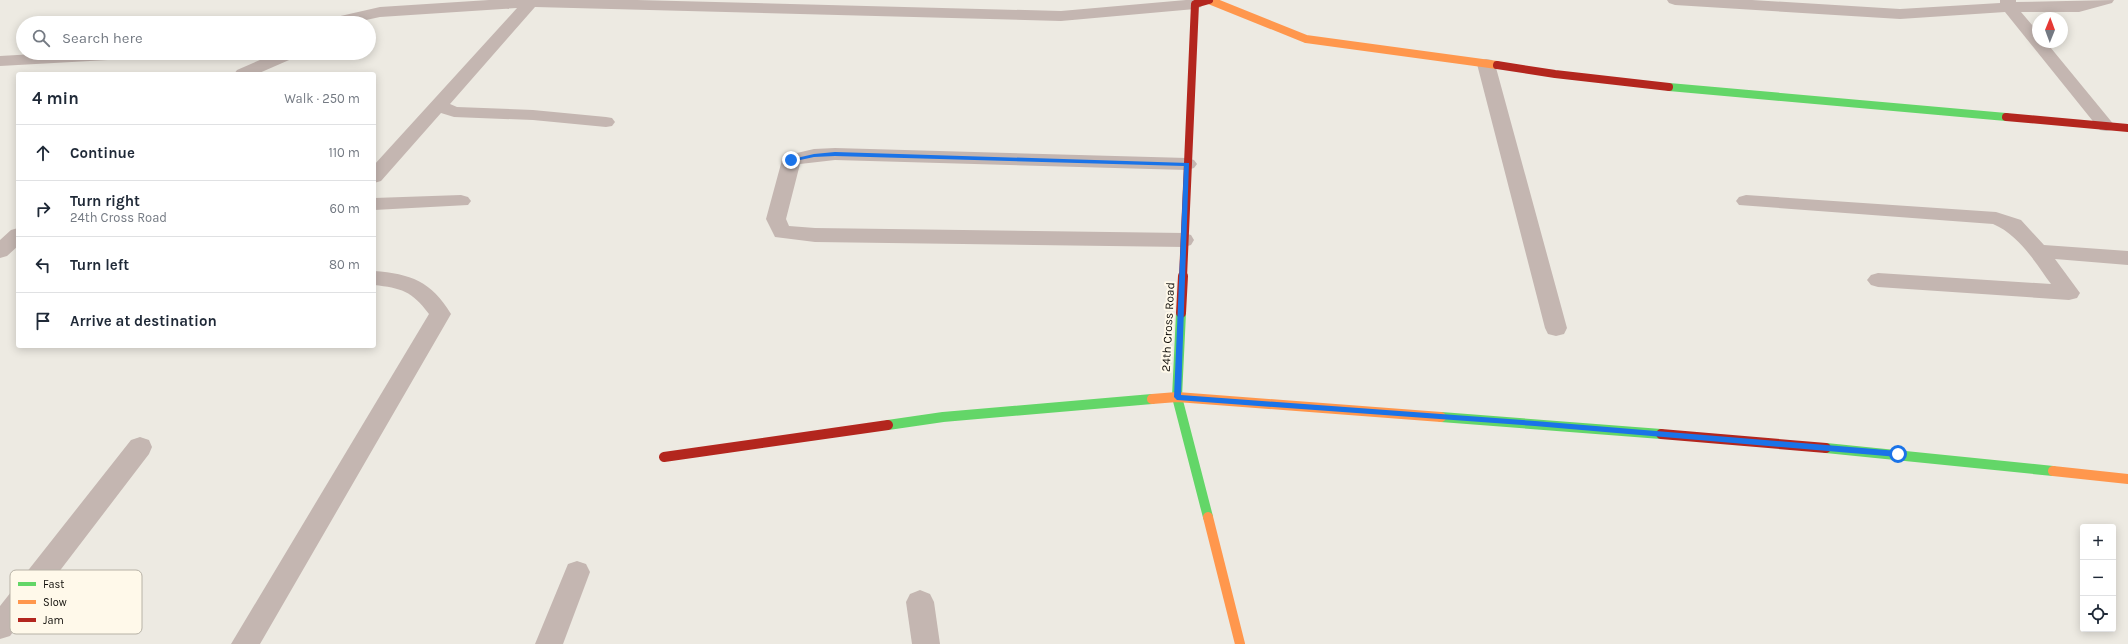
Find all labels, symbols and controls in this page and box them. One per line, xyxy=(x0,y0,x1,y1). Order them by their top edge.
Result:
north arrow xyxy=(2032,12,2068,48)
search box xyxy=(16,16,376,60)
icon: search xyxy=(30,27,52,49)
text: Search here xyxy=(62,29,143,47)
text: 4 min xyxy=(32,88,79,108)
text: Walk · 250 m xyxy=(284,91,360,106)
icon: ahead xyxy=(32,142,54,164)
text: Continue xyxy=(70,144,135,162)
text: 110 m xyxy=(328,145,360,160)
route end xyxy=(782,151,800,169)
text: Turn right xyxy=(70,192,140,210)
icon: right xyxy=(32,198,54,220)
text: 60 m xyxy=(330,201,360,216)
text: 24th Cross Road xyxy=(70,210,167,225)
icon: left xyxy=(32,254,54,276)
text: Turn left xyxy=(70,256,129,274)
text: 80 m xyxy=(329,257,360,272)
street label: 24th Cross Road xyxy=(1159,282,1177,372)
icon: arrive xyxy=(32,310,54,332)
text: Arrive at destination xyxy=(70,312,217,330)
route start xyxy=(1889,445,1907,463)
map controls xyxy=(2080,524,2116,632)
button: + xyxy=(2080,524,2116,560)
button: − xyxy=(2080,560,2116,596)
legend xyxy=(10,570,142,634)
text: Fast xyxy=(43,578,64,591)
text: Slow xyxy=(43,596,67,609)
button: locate xyxy=(2080,596,2116,632)
text: Jam xyxy=(43,614,64,627)

